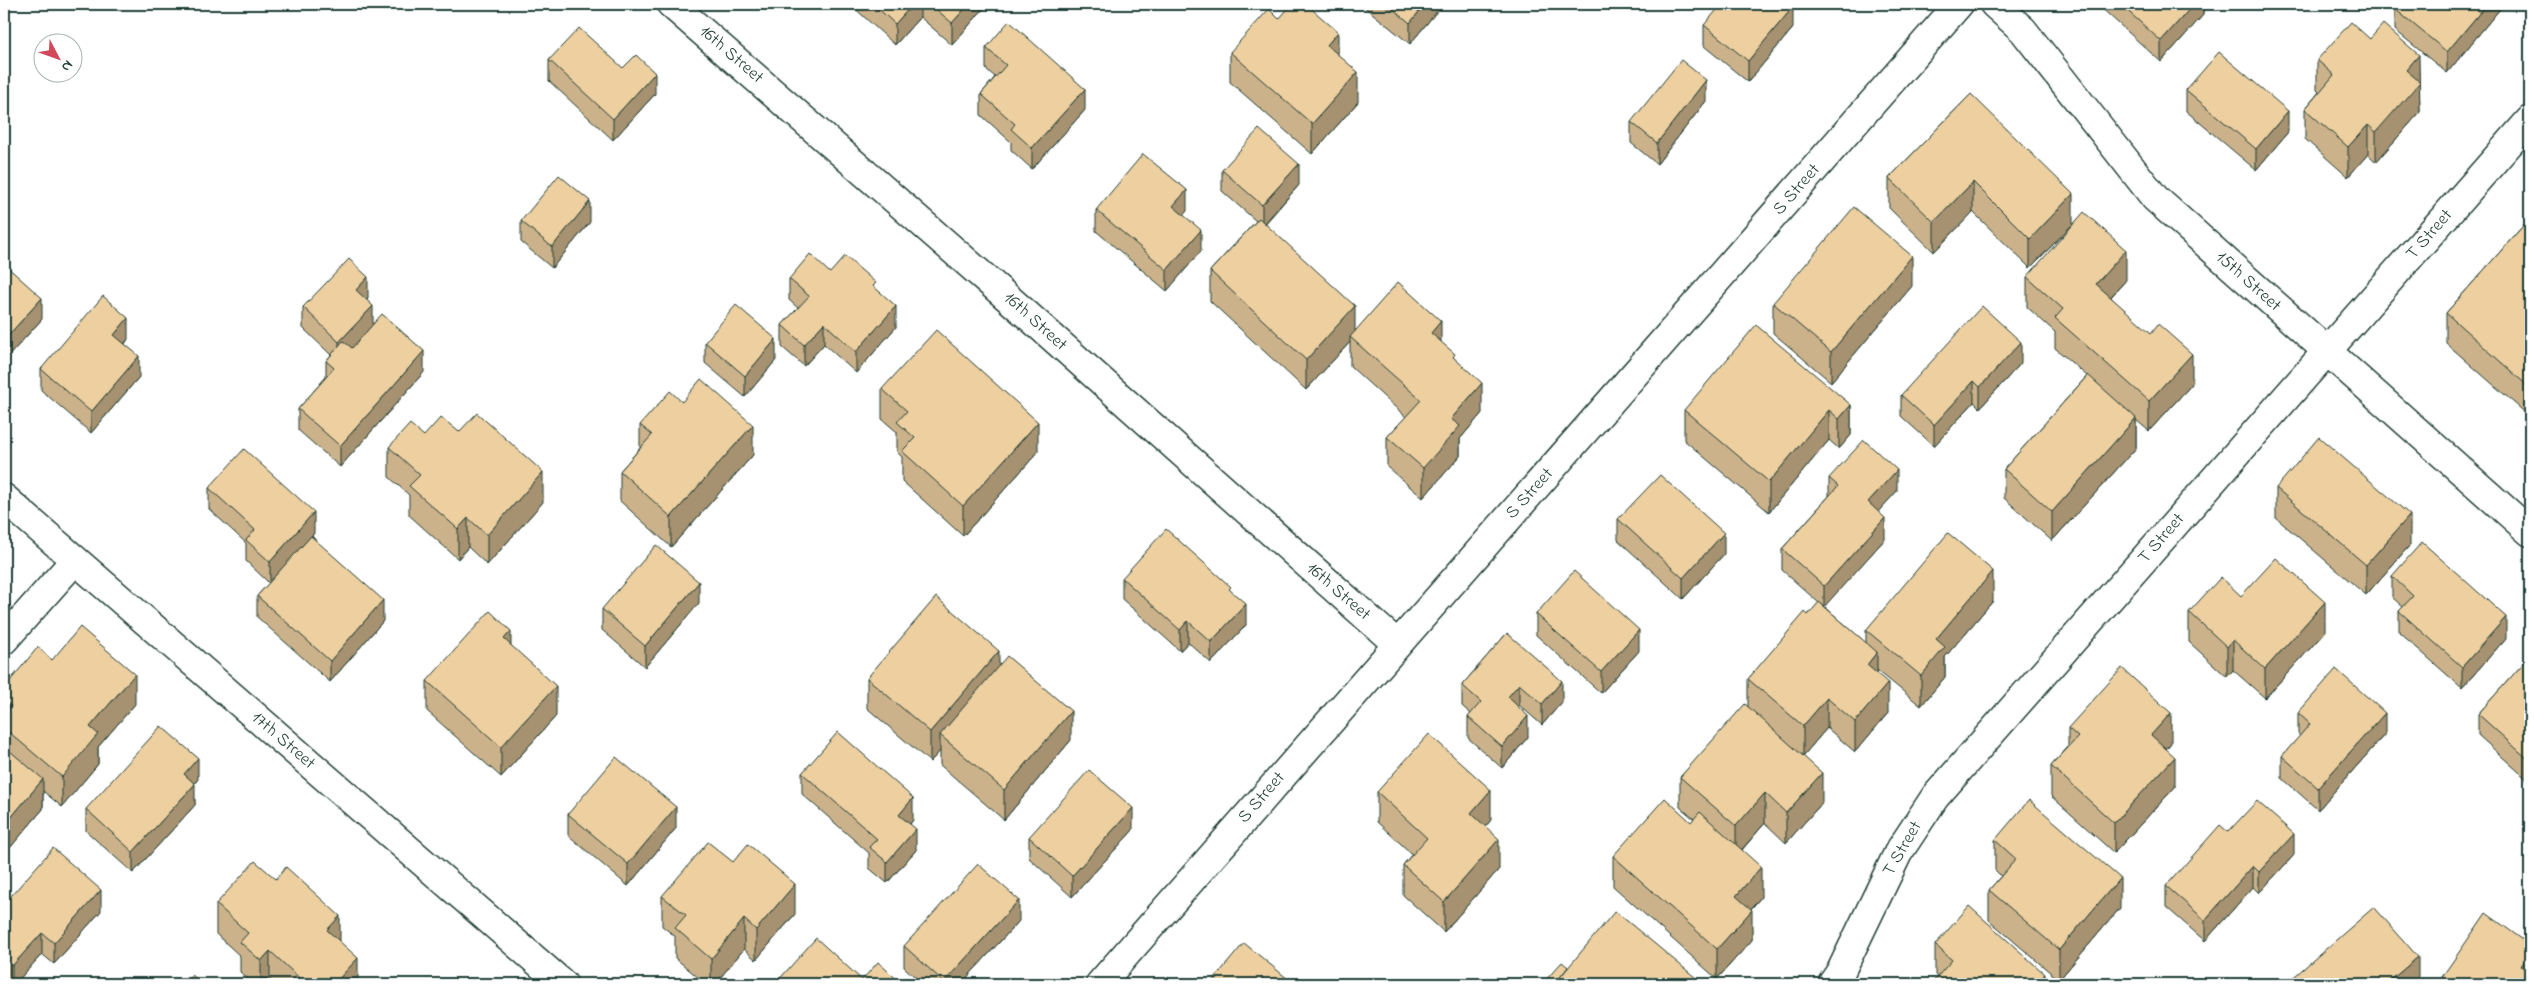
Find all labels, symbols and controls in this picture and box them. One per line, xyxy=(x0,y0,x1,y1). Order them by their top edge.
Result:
street label: 16th Street xyxy=(693,20,769,90)
north arrow xyxy=(32,32,82,82)
text: N xyxy=(56,55,78,76)
street label: S Street xyxy=(1767,158,1827,222)
street label: T Street xyxy=(2400,204,2460,266)
street label: 15th Street xyxy=(2209,245,2287,319)
street label: 16th Street xyxy=(997,286,1073,358)
street label: S Street xyxy=(1500,462,1560,526)
street label: T Street xyxy=(2132,508,2192,570)
street label: 16th Street xyxy=(1300,557,1376,627)
street label: 17th Street xyxy=(245,706,321,776)
street label: S Street xyxy=(1232,766,1292,830)
street label: T Street xyxy=(1877,816,1929,882)

